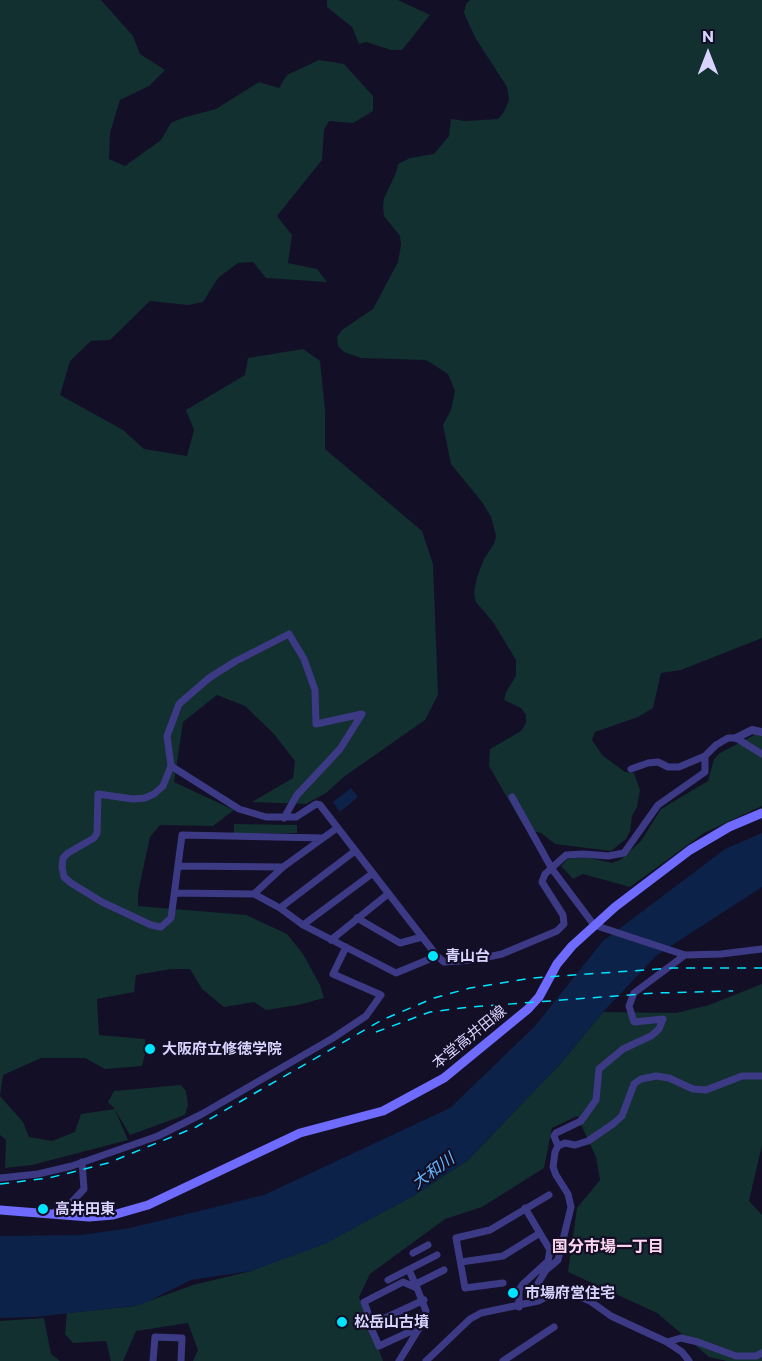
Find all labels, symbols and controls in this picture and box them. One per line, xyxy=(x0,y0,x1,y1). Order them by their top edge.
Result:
north arrow xyxy=(678,24,738,84)
text: N xyxy=(702,26,714,45)
place label: 青山台 xyxy=(445,947,490,965)
marker: 青山台 xyxy=(426,949,440,963)
street label: 本堂高井田線 xyxy=(428,1002,510,1072)
place label: 大阪府立修徳学院 xyxy=(162,1040,282,1058)
marker: 大阪府立修徳学院 xyxy=(143,1042,157,1056)
water label: 大和川 xyxy=(408,1149,458,1193)
place label: 高井田東 xyxy=(55,1200,115,1218)
marker: 高井田東 xyxy=(36,1202,50,1216)
district label: 国分市場一丁目 xyxy=(552,1237,664,1257)
place label: 市場府営住宅 xyxy=(525,1284,615,1302)
marker: 市場府営住宅 xyxy=(506,1286,520,1300)
place label: 松岳山古墳 xyxy=(354,1313,429,1331)
marker: 松岳山古墳 xyxy=(335,1315,349,1329)

